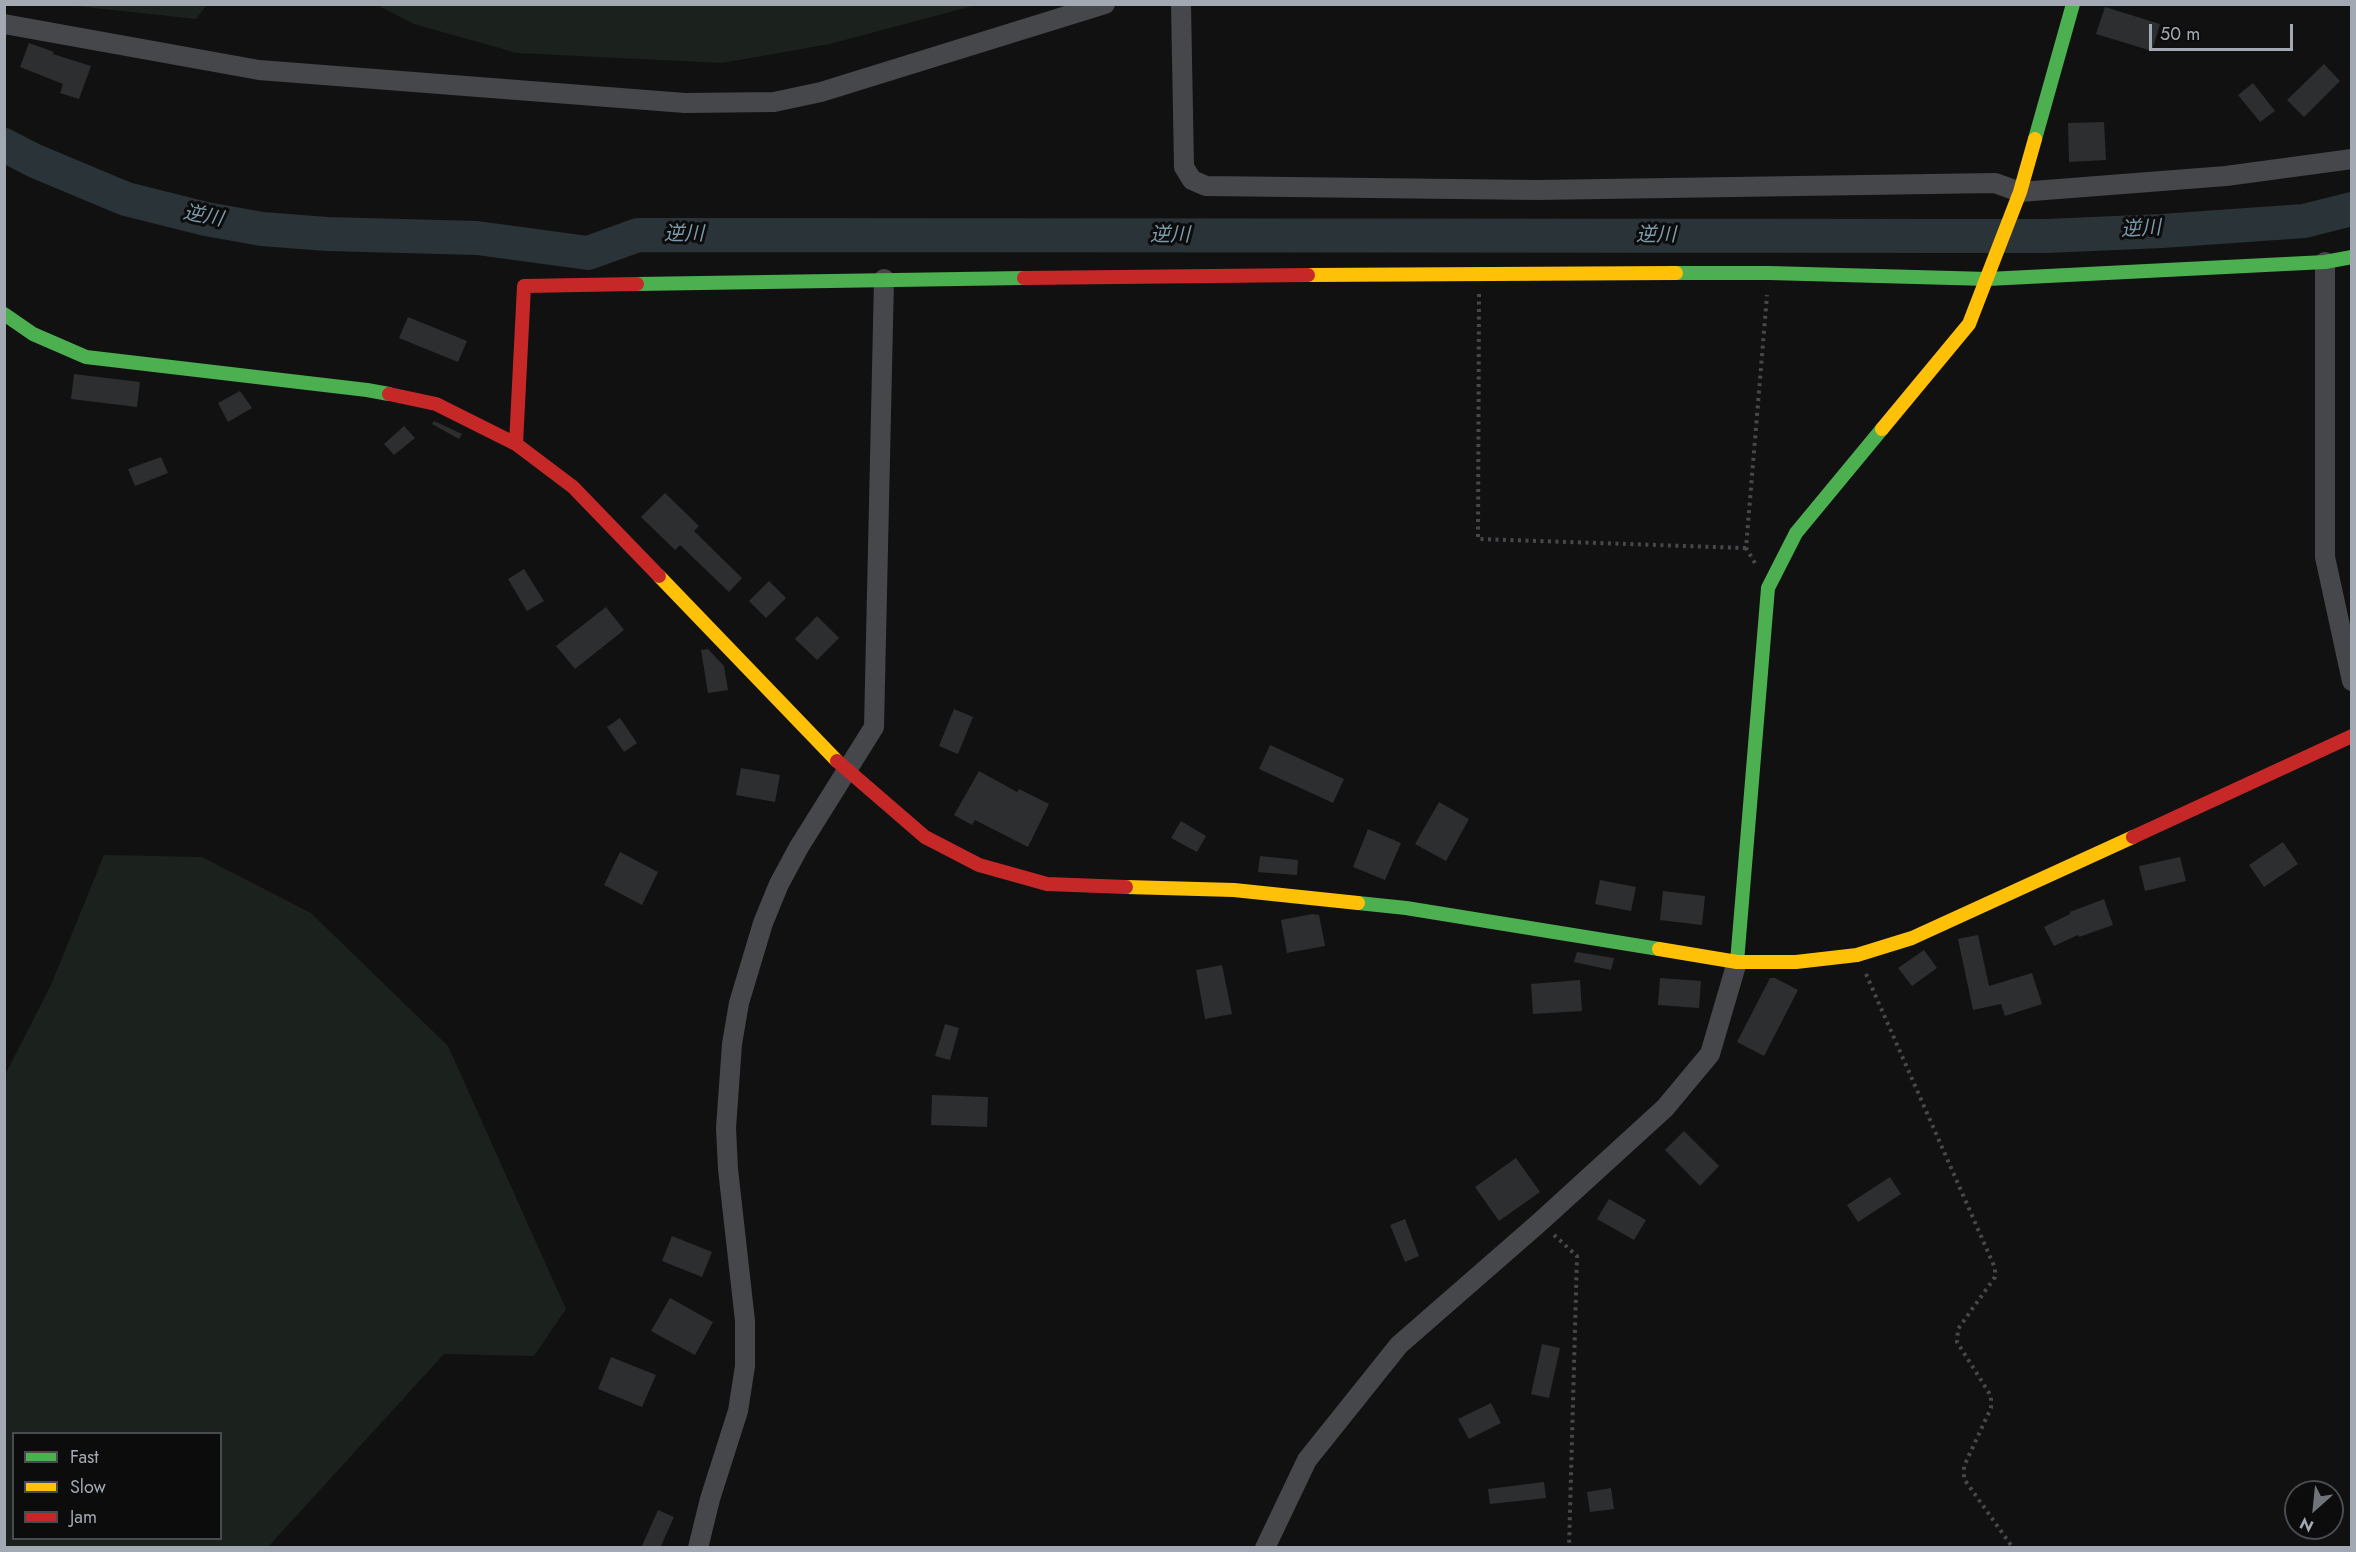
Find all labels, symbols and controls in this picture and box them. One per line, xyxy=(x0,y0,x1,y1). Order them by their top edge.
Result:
scale bar xyxy=(2152,12,2296,50)
text: 50 m xyxy=(2160,21,2200,47)
water label: 逆川 xyxy=(181,201,225,233)
water label: 逆川 xyxy=(2120,217,2162,243)
water label: 逆川 xyxy=(664,223,704,247)
water label: 逆川 xyxy=(1150,224,1190,248)
water label: 逆川 xyxy=(1636,224,1676,248)
legend xyxy=(12,1432,222,1540)
text: Fast xyxy=(70,1444,99,1470)
text: Slow xyxy=(70,1474,106,1500)
north arrow xyxy=(2284,1480,2344,1540)
text: Jam xyxy=(70,1504,97,1530)
text: N xyxy=(2296,1512,2317,1538)

